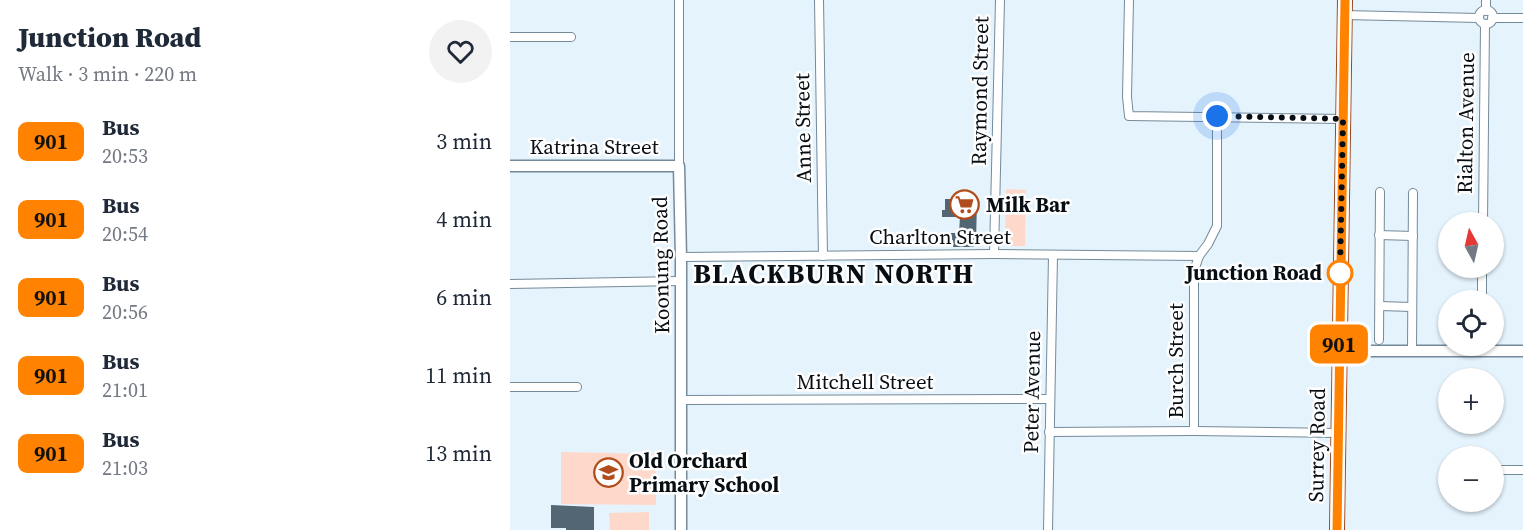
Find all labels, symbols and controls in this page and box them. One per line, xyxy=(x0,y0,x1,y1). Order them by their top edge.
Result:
street label: Raymond Street xyxy=(964,16,995,166)
text: Junction Road xyxy=(18,18,201,56)
button: heart xyxy=(429,20,492,83)
street label: Rialton Avenue xyxy=(1450,52,1481,194)
text: Walk · 3 min · 220 m xyxy=(18,60,197,88)
street label: Anne Street xyxy=(787,73,818,183)
your location xyxy=(1202,101,1232,131)
text: Bus xyxy=(102,112,139,142)
text: 3 min xyxy=(436,126,492,156)
text: 901 xyxy=(34,127,68,156)
street label: Katrina Street xyxy=(529,132,659,161)
text: 20:53 xyxy=(102,142,148,170)
supermarket icon: Milk Bar xyxy=(949,189,981,221)
text: Bus xyxy=(102,190,139,220)
place label: Milk Bar xyxy=(986,190,1070,219)
street label: Koonung Road xyxy=(645,196,676,334)
text: 4 min xyxy=(436,204,492,234)
text: 901 xyxy=(34,205,68,234)
north arrow xyxy=(1438,212,1504,278)
map controls xyxy=(1438,212,1504,512)
text: 20:54 xyxy=(102,220,148,248)
street label: Charlton Street xyxy=(869,222,1011,251)
district label: BLACKBURN NORTH xyxy=(693,255,975,292)
place label: Junction Road xyxy=(1183,258,1323,287)
marker: Junction Road xyxy=(1327,260,1353,286)
text: Bus xyxy=(102,268,139,298)
text: 6 min xyxy=(436,282,492,312)
text: 901 xyxy=(34,283,68,312)
button: locate xyxy=(1438,290,1504,356)
text: 20:56 xyxy=(102,298,148,326)
street label: Burch Street xyxy=(1161,303,1190,419)
line badge: 901 xyxy=(1304,324,1374,364)
street label: Peter Avenue xyxy=(1016,330,1047,454)
text: 901 xyxy=(1322,330,1356,359)
text: Bus xyxy=(102,346,139,376)
text: 11 min xyxy=(425,360,492,390)
text: 901 xyxy=(34,361,68,390)
street label: Mitchell Street xyxy=(797,367,934,396)
button: + xyxy=(1438,368,1504,434)
text: 21:01 xyxy=(102,376,148,404)
street label: Surrey Road xyxy=(1301,388,1332,502)
text: Bus xyxy=(102,424,139,454)
text: 13 min xyxy=(425,438,492,468)
text: 901 xyxy=(34,439,68,468)
place label: Old Orchard Primary School xyxy=(629,446,779,499)
button: − xyxy=(1438,446,1504,512)
text: 21:03 xyxy=(102,454,148,482)
school or university icon: Old Orchard Primary School xyxy=(592,457,624,489)

